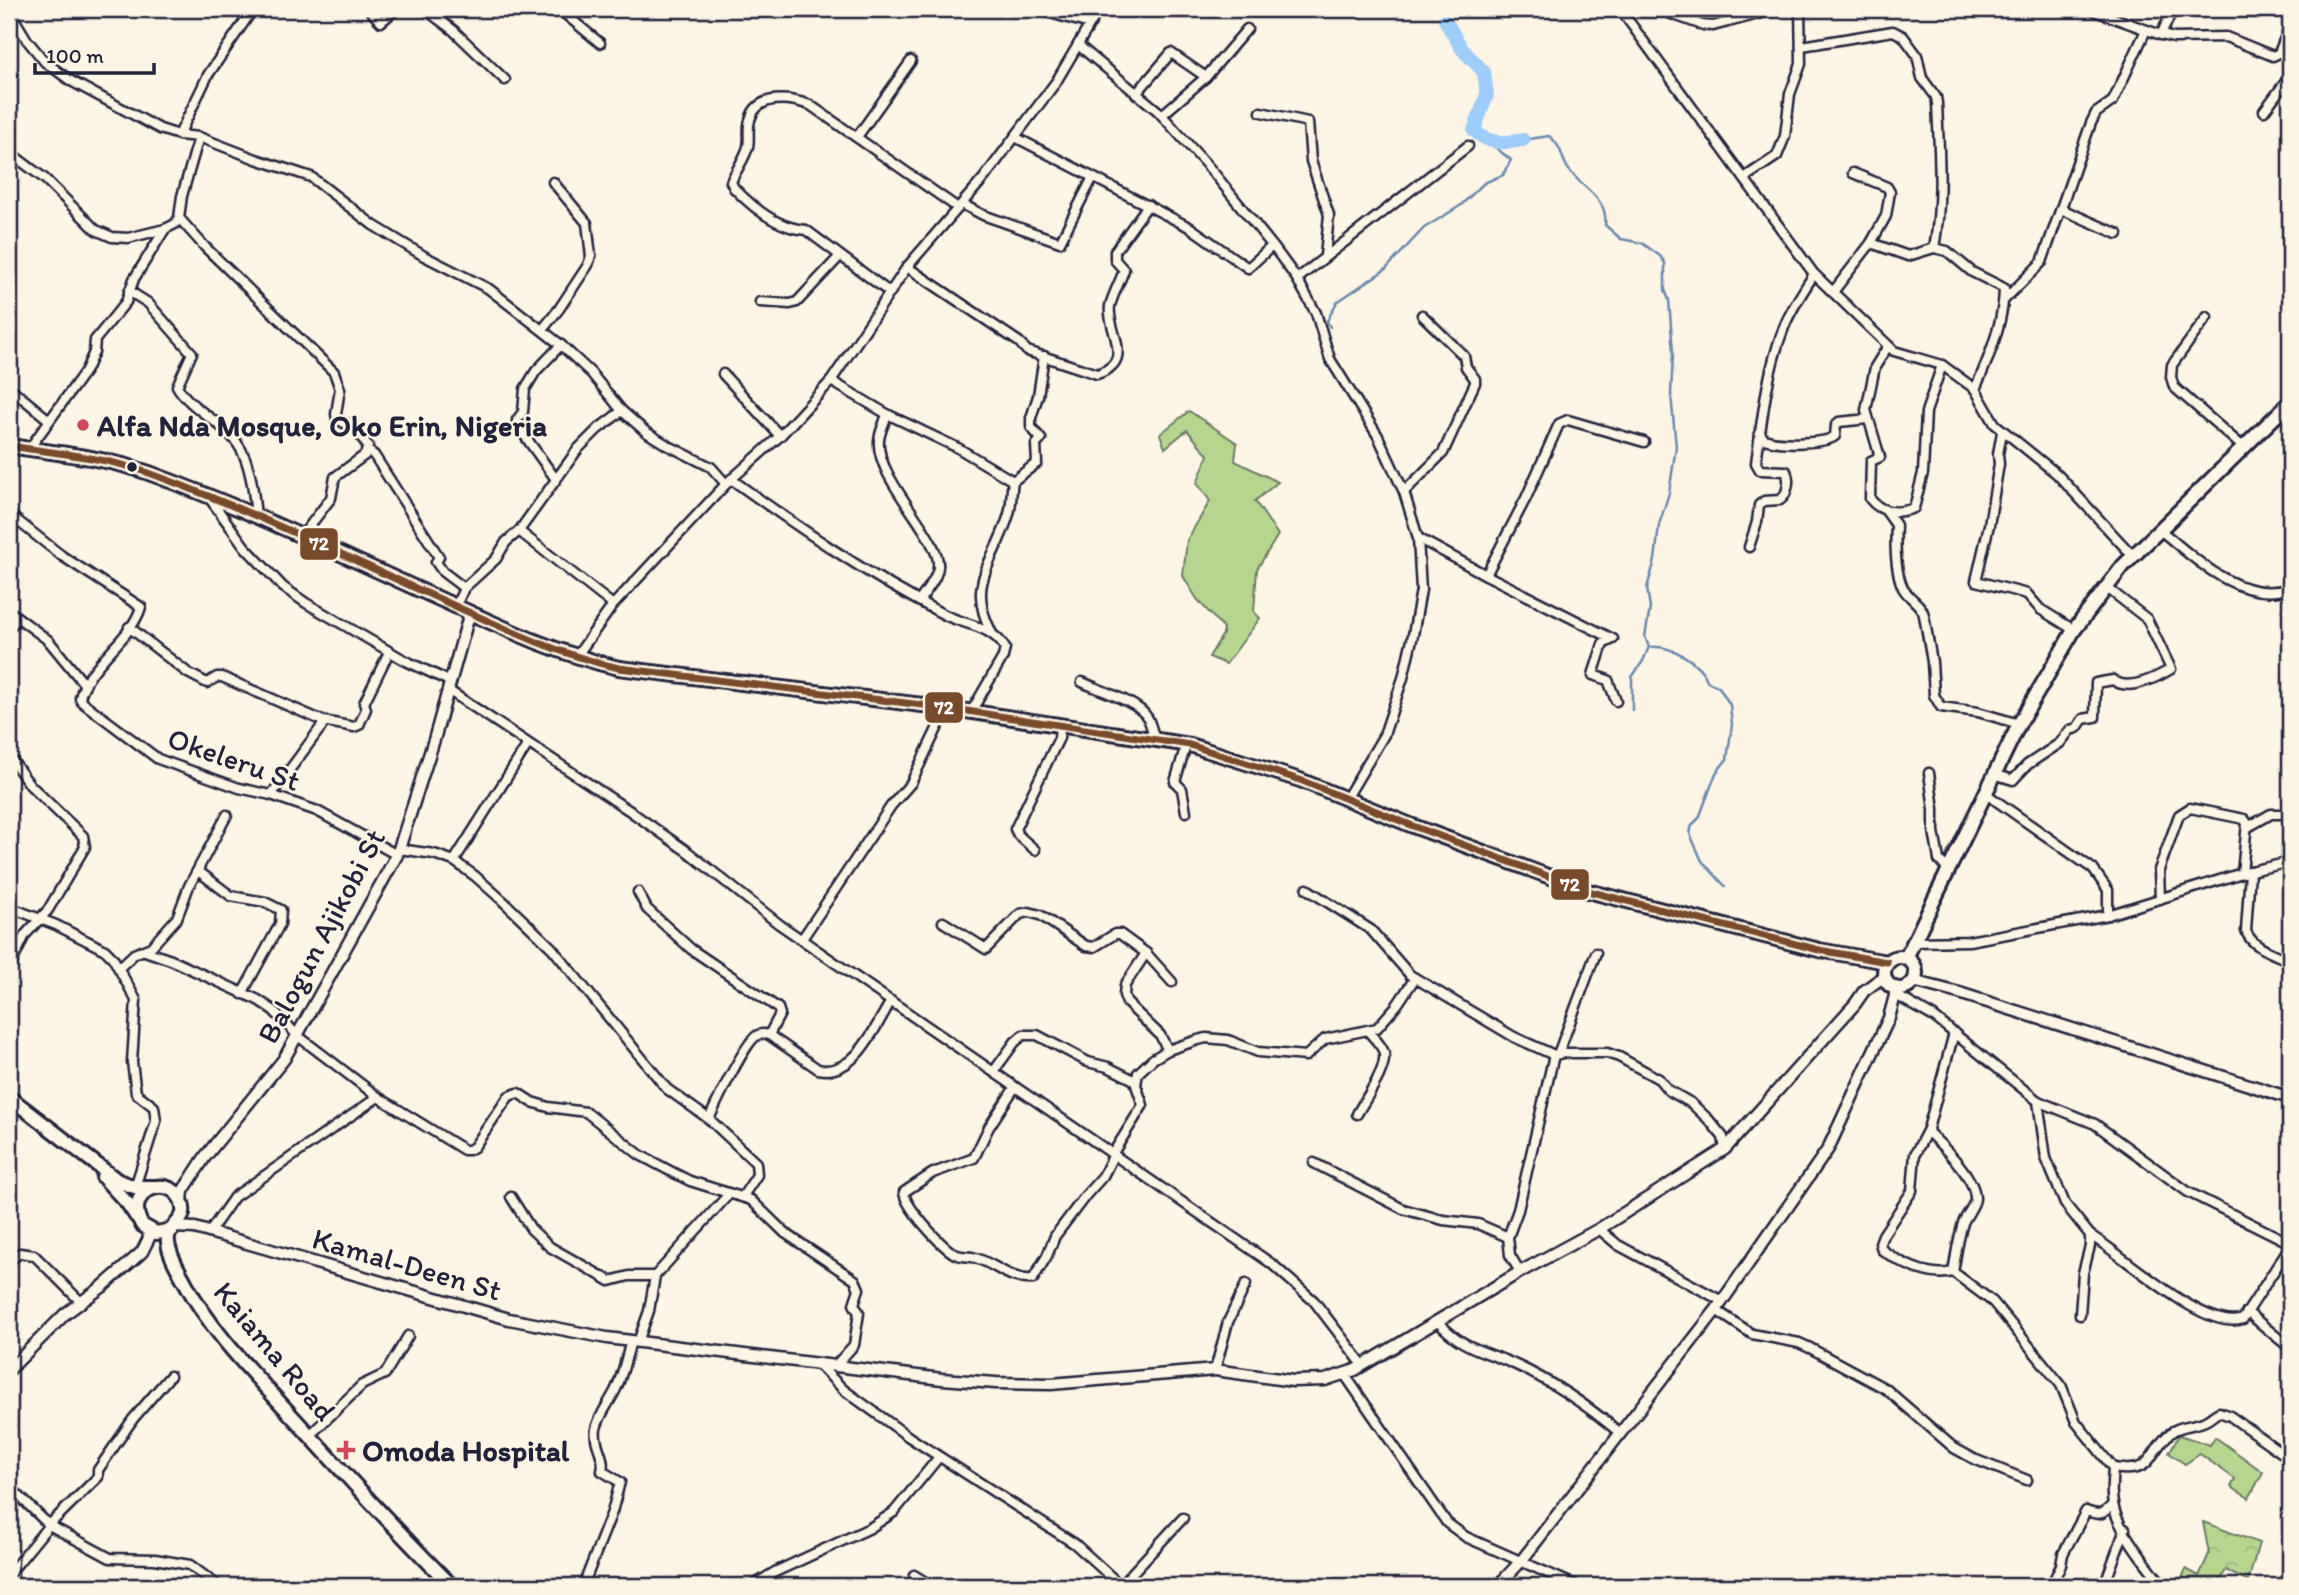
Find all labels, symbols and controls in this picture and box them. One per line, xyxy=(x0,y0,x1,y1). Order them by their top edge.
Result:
scale bar xyxy=(35,32,154,76)
text: 100 m xyxy=(46,43,104,68)
place label: Alfa Nda Mosque, Oko Erin, Nigeria xyxy=(96,407,547,444)
marker: Alfa Nda Mosque, Oko Erin, Nigeria xyxy=(75,417,91,433)
unlabelled marker xyxy=(125,460,139,474)
line badge: 72 xyxy=(299,527,339,561)
text: 72 xyxy=(308,532,329,555)
line badge: 72 xyxy=(924,691,964,724)
text: 72 xyxy=(933,696,954,719)
street label: Okeleru St xyxy=(163,719,305,799)
street label: Balogun Ajikobi St xyxy=(249,822,393,1050)
line badge: 72 xyxy=(1550,868,1590,901)
text: 72 xyxy=(1559,873,1580,896)
street label: Kamal-Deen St xyxy=(308,1219,506,1309)
street label: Kaiama Road xyxy=(206,1274,344,1428)
place label: Omoda Hospital xyxy=(362,1432,570,1469)
marker: Omoda Hospital xyxy=(336,1440,356,1460)

